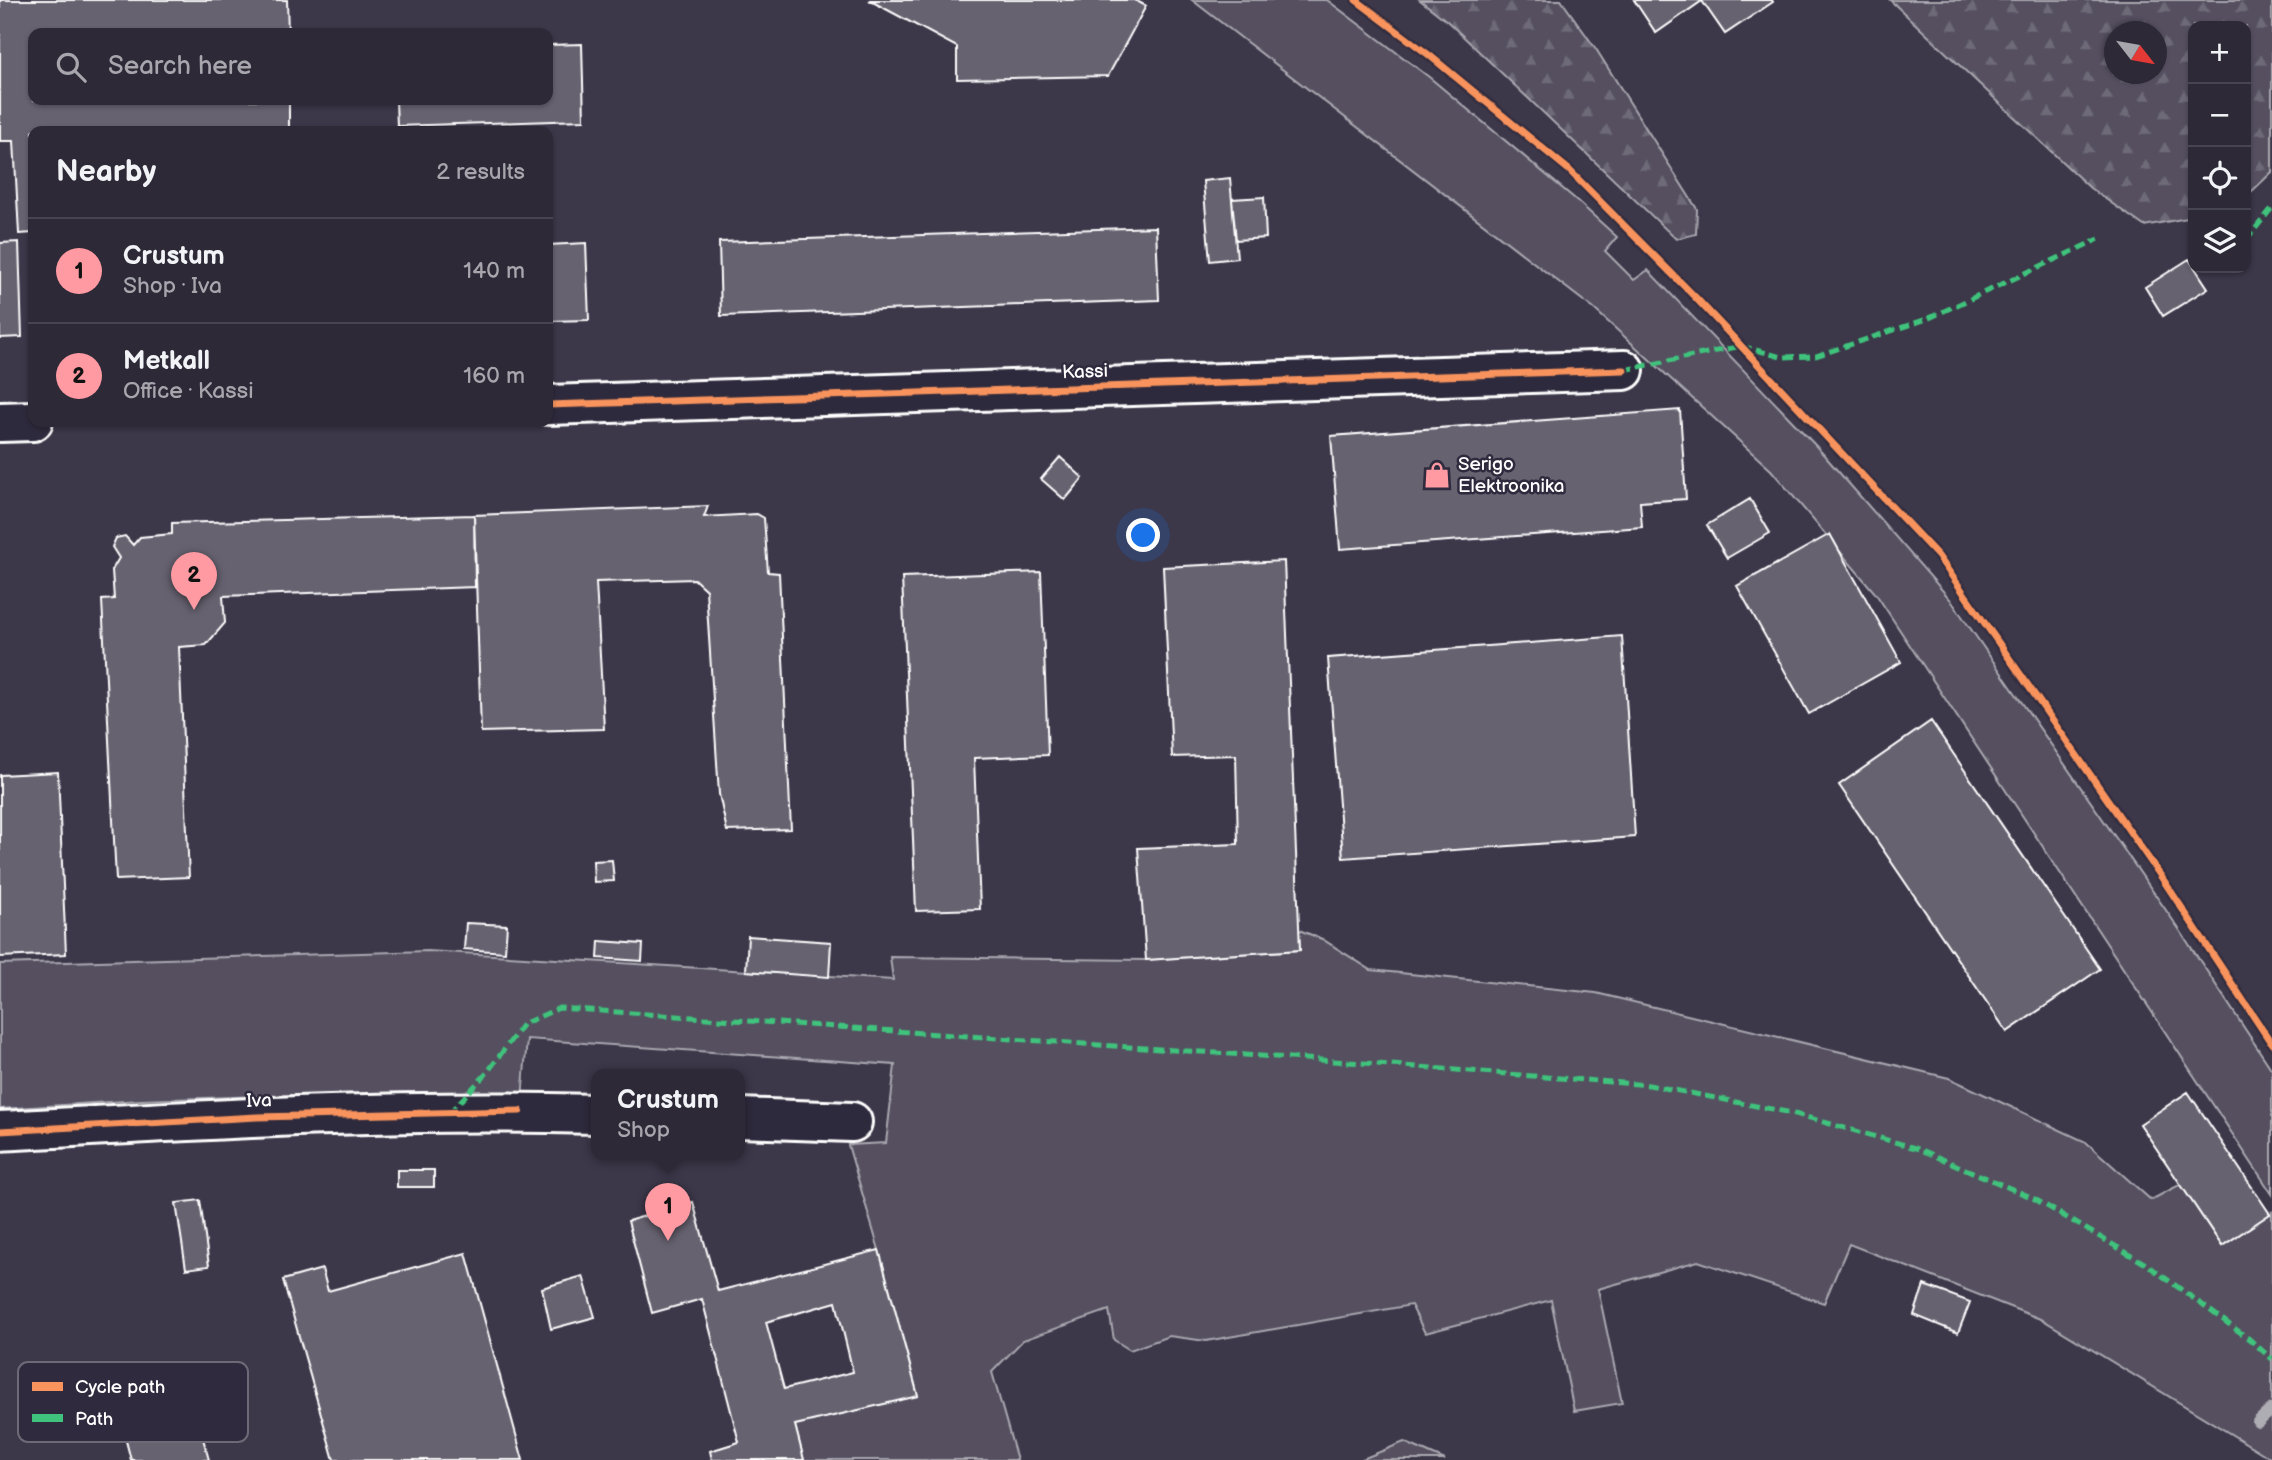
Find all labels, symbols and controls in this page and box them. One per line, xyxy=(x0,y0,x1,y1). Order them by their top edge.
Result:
north arrow xyxy=(2104,21,2167,84)
map controls xyxy=(2188,21,2251,273)
button: + xyxy=(2188,21,2251,84)
search box xyxy=(28,28,553,105)
icon: search xyxy=(52,48,90,86)
text: Search here xyxy=(108,51,252,82)
button: − xyxy=(2188,84,2251,147)
button: locate xyxy=(2188,147,2251,210)
text: Nearby xyxy=(56,154,156,190)
text: 2 results xyxy=(436,158,525,186)
button: layers xyxy=(2188,210,2251,273)
text: Crustum xyxy=(123,241,225,272)
text: 1 xyxy=(74,257,84,285)
text: 140 m xyxy=(463,257,525,285)
text: Shop · Iva xyxy=(123,272,222,300)
text: Metkall xyxy=(123,346,210,377)
street label: Kassi xyxy=(1062,360,1108,384)
text: 2 xyxy=(72,362,86,390)
text: 160 m xyxy=(463,362,525,390)
text: Office · Kassi xyxy=(123,377,254,405)
place label: Serigo Elektroonika xyxy=(1458,453,1565,498)
shop icon: Serigo Elektroonika xyxy=(1422,460,1452,490)
your location xyxy=(1126,518,1160,552)
pin: 2 xyxy=(171,552,217,610)
popup xyxy=(591,1069,745,1160)
text: Crustum xyxy=(617,1085,719,1116)
street label: Iva xyxy=(246,1089,272,1113)
text: Shop xyxy=(617,1116,670,1144)
pin: 1 xyxy=(645,1183,691,1241)
legend xyxy=(18,1362,248,1442)
text: Cycle path xyxy=(75,1376,165,1399)
text: Path xyxy=(75,1408,113,1431)

